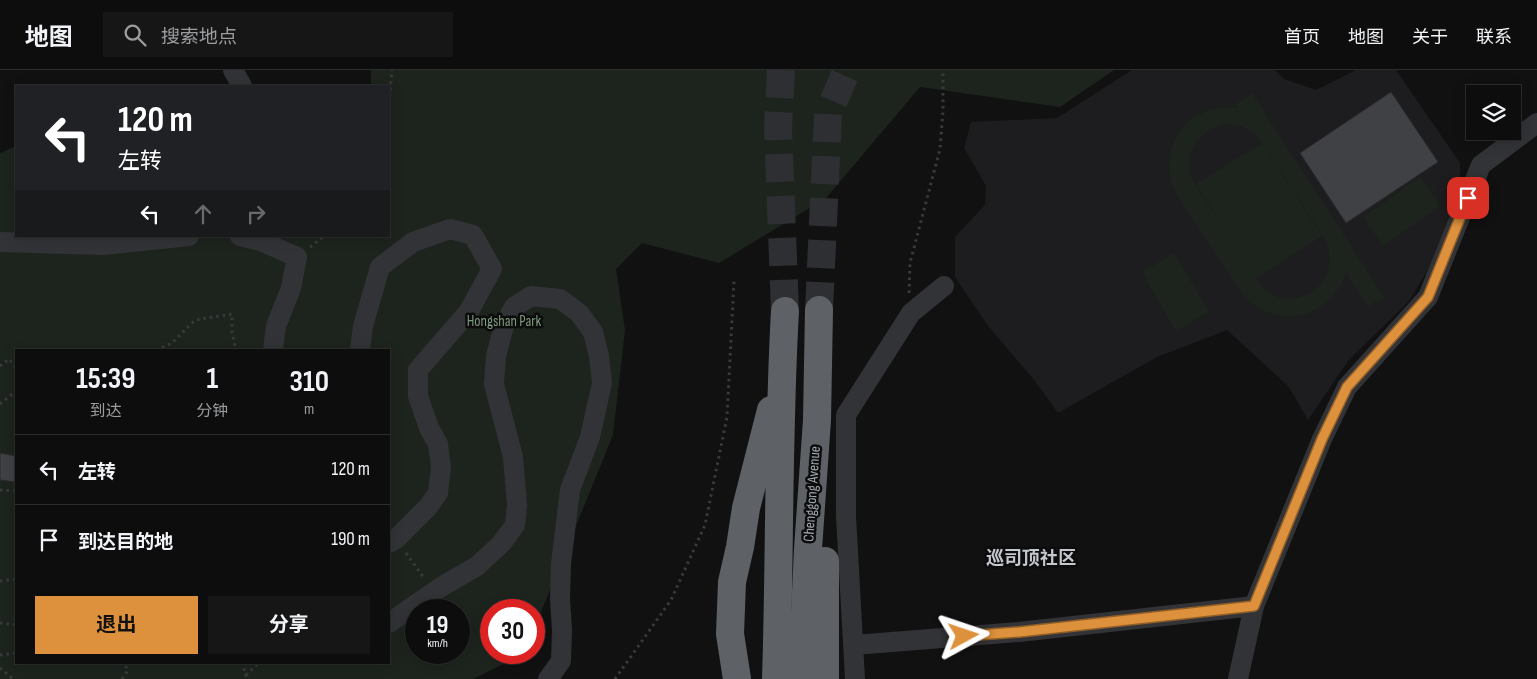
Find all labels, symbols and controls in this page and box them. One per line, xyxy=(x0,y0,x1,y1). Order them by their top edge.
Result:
search box xyxy=(103,12,453,57)
icon: search xyxy=(121,21,149,49)
text: 地图 xyxy=(25,23,73,52)
text: 搜索地点 xyxy=(161,26,237,49)
text: 首页 xyxy=(1284,27,1320,48)
text: 地图 xyxy=(1348,27,1384,48)
text: 关于 xyxy=(1412,27,1448,48)
text: 联系 xyxy=(1476,27,1512,48)
map controls xyxy=(1466,85,1521,140)
button: layers xyxy=(1466,85,1521,140)
text: 120 m xyxy=(118,99,193,142)
icon: left xyxy=(35,105,100,170)
text: 左转 xyxy=(118,148,162,175)
pin xyxy=(1447,177,1489,219)
icon: arrive xyxy=(1454,184,1482,212)
icon: left xyxy=(136,200,164,228)
icon: ahead xyxy=(189,200,217,228)
icon: right xyxy=(242,200,270,228)
park label: Hongshan Park xyxy=(467,312,542,331)
text: 15:39 xyxy=(76,361,135,397)
text: 1 xyxy=(207,361,218,397)
text: 310 xyxy=(289,364,329,400)
text: m xyxy=(304,400,314,419)
text: 到达 xyxy=(90,402,122,421)
text: 分钟 xyxy=(196,402,228,421)
street label: Chenggong Avenue xyxy=(799,446,825,542)
icon: left xyxy=(35,456,63,484)
text: 120 m xyxy=(332,458,370,481)
text: 左转 xyxy=(78,461,116,484)
icon: arrive xyxy=(35,526,63,554)
text: 190 m xyxy=(331,528,370,551)
text: 到达目的地 xyxy=(78,531,173,554)
district label: 巡司顶社区 xyxy=(986,548,1076,569)
button: 退出 xyxy=(35,596,198,654)
button: 分享 xyxy=(208,596,370,654)
speed limit sign: 30 xyxy=(480,599,545,664)
position arrow xyxy=(937,609,989,661)
text: 19 xyxy=(427,610,448,641)
text: km/h xyxy=(427,636,448,651)

